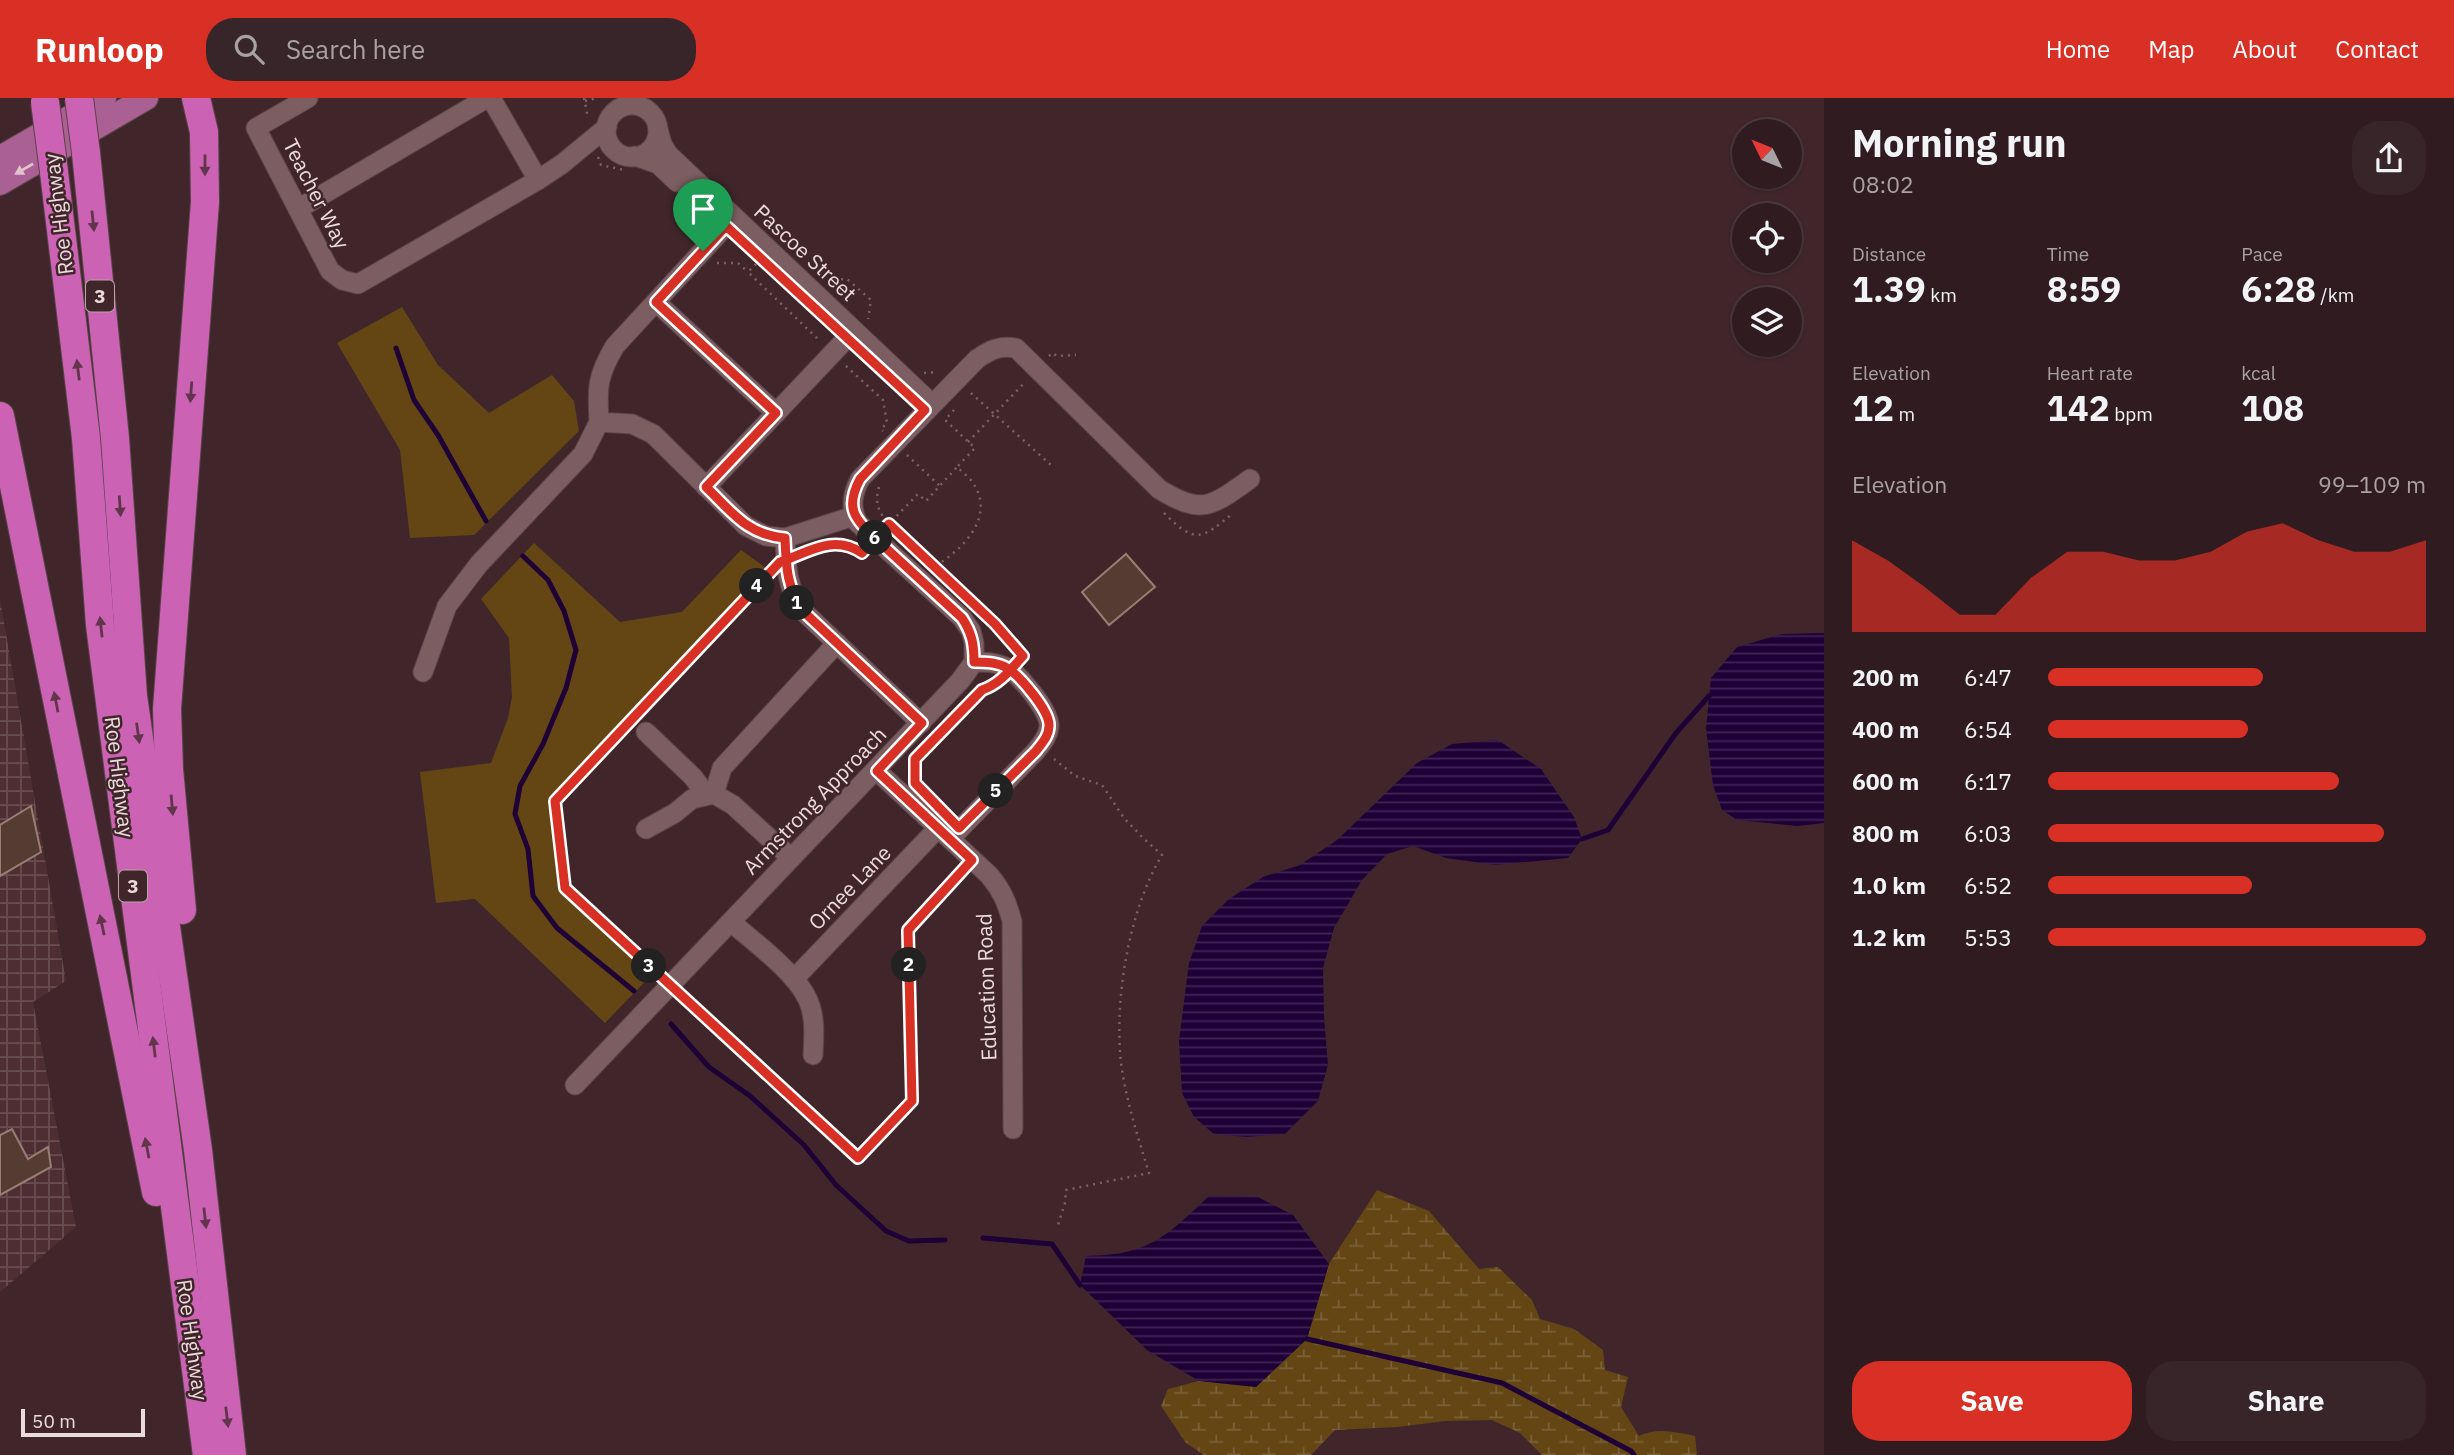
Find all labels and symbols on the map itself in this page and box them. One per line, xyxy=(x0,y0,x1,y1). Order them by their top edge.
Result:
north arrow xyxy=(1732,119,1802,189)
street label: Teacher Way xyxy=(277,134,357,254)
street label: Roe Highway xyxy=(37,151,79,276)
one-way arrow xyxy=(199,154,211,176)
one-way arrow xyxy=(14,163,33,176)
pin xyxy=(673,179,733,251)
street label: Pascoe Street xyxy=(749,198,863,307)
one-way arrow xyxy=(88,211,99,233)
road number: 3 xyxy=(86,280,114,312)
one-way arrow xyxy=(72,359,83,381)
one-way arrow xyxy=(185,381,196,403)
one-way arrow xyxy=(115,496,126,518)
pin: 6 xyxy=(858,520,892,556)
pin: 4 xyxy=(740,568,774,603)
pin: 1 xyxy=(780,586,814,620)
one-way arrow xyxy=(95,616,106,638)
one-way arrow xyxy=(51,691,62,713)
street label: Roe Highway xyxy=(99,715,141,840)
street label: Armstrong Approach xyxy=(736,720,892,880)
one-way arrow xyxy=(133,722,144,744)
pin: 5 xyxy=(978,774,1014,808)
one-way arrow xyxy=(167,794,178,816)
street label: Ornee Lane xyxy=(802,839,897,936)
road number: 3 xyxy=(119,870,147,902)
street label: Education Road xyxy=(969,913,1003,1061)
one-way arrow xyxy=(97,914,108,936)
pin: 3 xyxy=(632,948,666,984)
pin: 2 xyxy=(892,948,926,982)
one-way arrow xyxy=(149,1036,160,1058)
one-way arrow xyxy=(141,1137,152,1159)
one-way arrow xyxy=(200,1207,211,1229)
street label: Roe Highway xyxy=(171,1278,215,1403)
scale bar xyxy=(21,1406,145,1438)
one-way arrow xyxy=(222,1406,233,1428)

